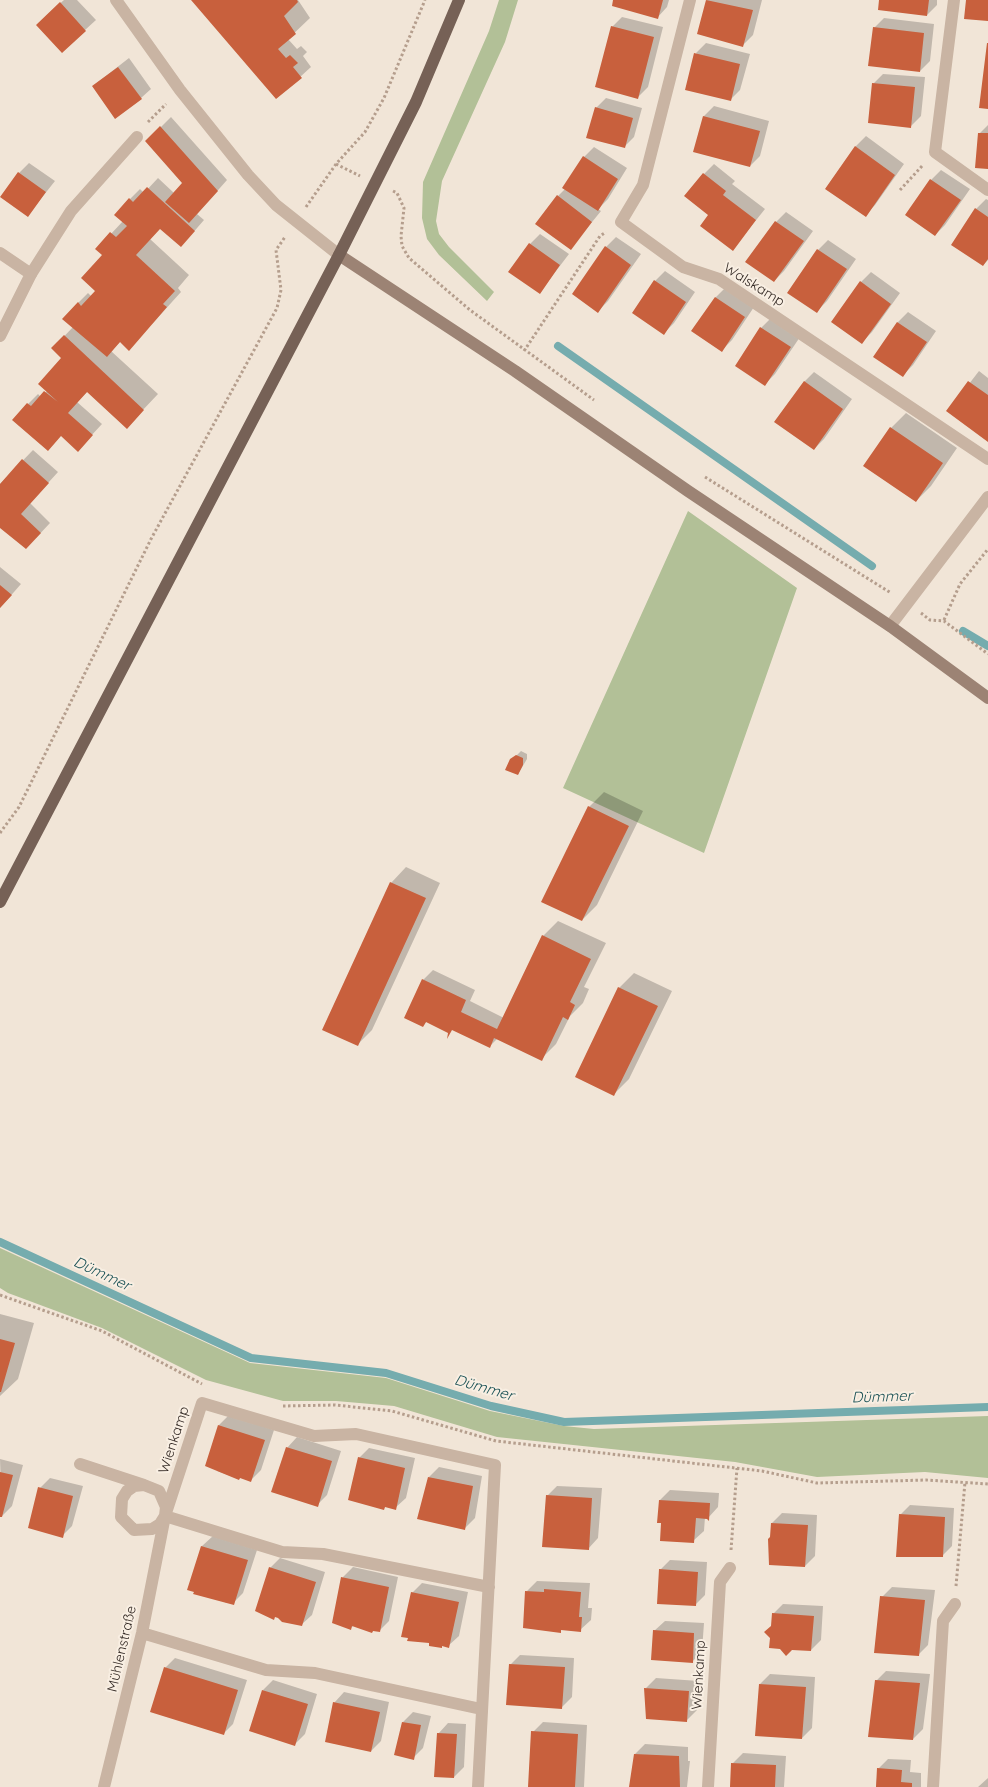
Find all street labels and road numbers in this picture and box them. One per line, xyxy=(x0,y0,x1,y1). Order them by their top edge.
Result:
street label: Walskamp xyxy=(720,260,788,310)
street label: Wienkamp xyxy=(155,1404,193,1476)
street label: Mühlenstraße xyxy=(104,1604,140,1694)
street label: Wienkamp xyxy=(689,1640,709,1710)

